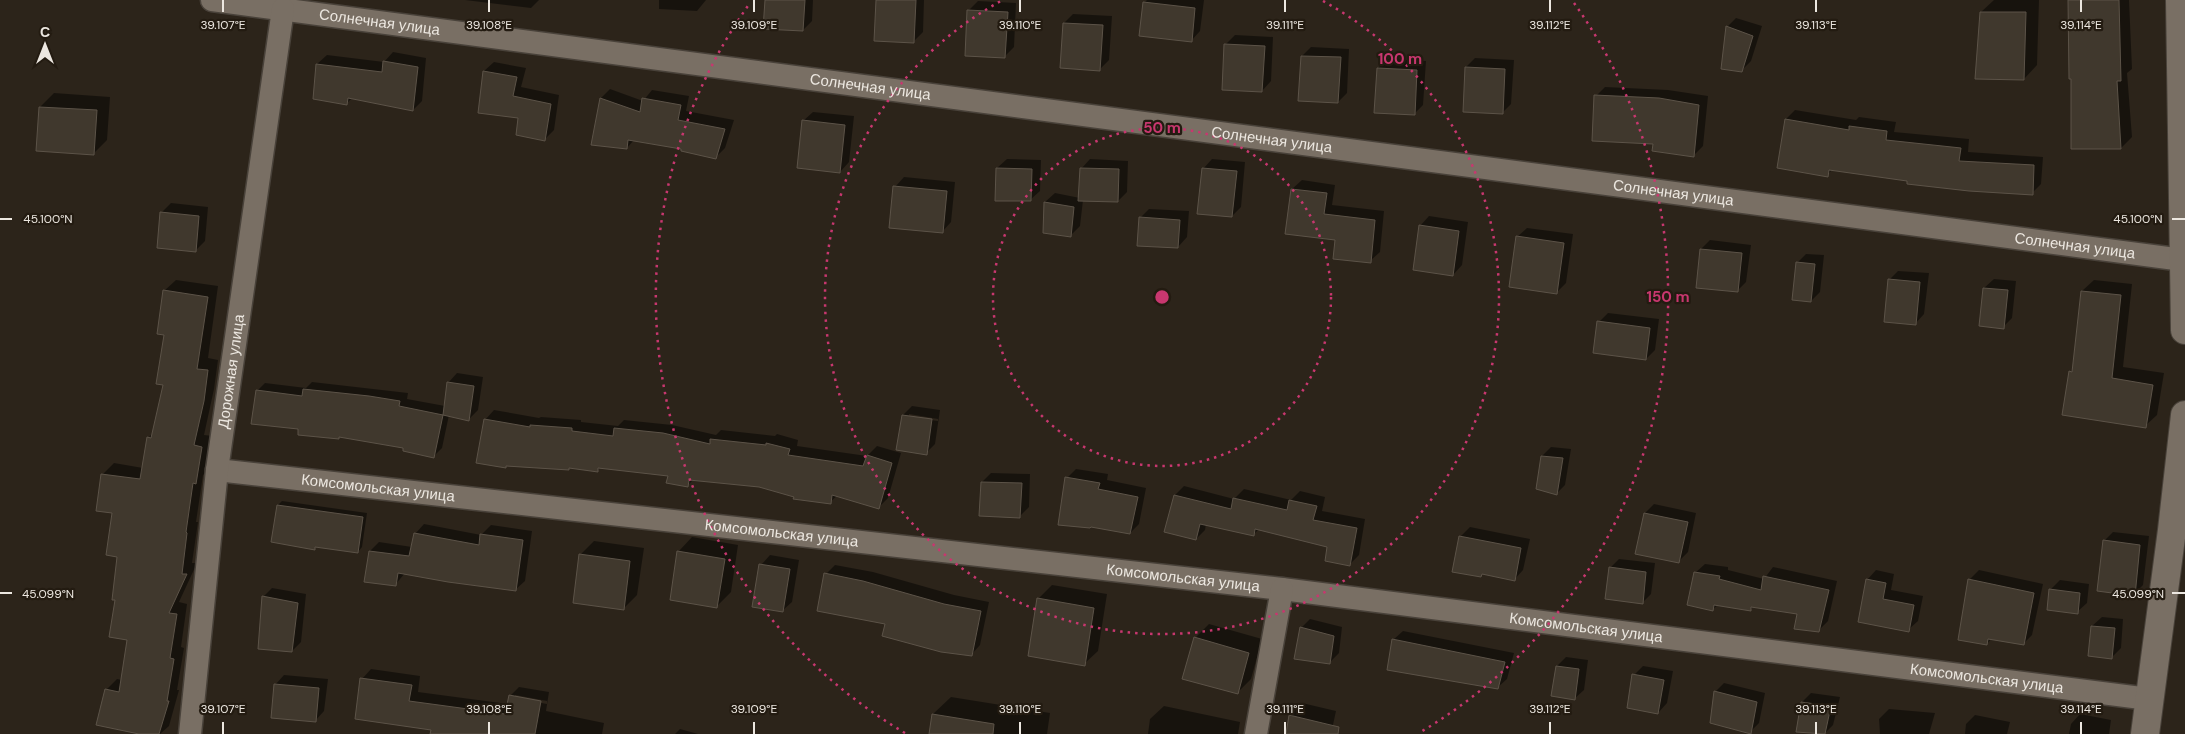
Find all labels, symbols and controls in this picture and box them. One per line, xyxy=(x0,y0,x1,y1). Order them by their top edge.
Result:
street label: Солнечная улица xyxy=(318,4,442,40)
text: 39.107°E xyxy=(200,17,246,33)
text: 39.108°E xyxy=(466,17,512,33)
text: 39.109°E xyxy=(731,17,777,33)
text: 39.110°E xyxy=(999,17,1042,33)
text: 39.111°E xyxy=(1266,17,1304,33)
text: 39.112°E xyxy=(1529,17,1571,33)
text: 39.113°E xyxy=(1795,17,1837,33)
text: 39.114°E xyxy=(2060,17,2102,33)
north arrow xyxy=(20,20,70,70)
text: С xyxy=(40,23,50,41)
text: 100 m xyxy=(1378,49,1422,69)
street label: Солнечная улица xyxy=(809,69,933,105)
text: 50 m xyxy=(1143,118,1181,138)
street label: Солнечная улица xyxy=(1210,122,1334,158)
street label: Солнечная улица xyxy=(1612,175,1736,211)
text: 45.100°N xyxy=(23,211,73,227)
text: 45.100°N xyxy=(2113,211,2163,227)
street label: Солнечная улица xyxy=(2013,228,2137,264)
text: 150 m xyxy=(1647,287,1690,307)
centre of rings xyxy=(1153,288,1171,306)
street label: Дорожная улица xyxy=(213,312,249,430)
street label: Комсомольская улица xyxy=(300,469,457,507)
street label: Комсомольская улица xyxy=(704,515,860,552)
street label: Комсомольская улица xyxy=(1105,559,1262,597)
text: 45.099°N xyxy=(22,586,74,602)
text: 45.099°N xyxy=(2112,586,2164,602)
street label: Комсомольская улица xyxy=(1508,608,1664,647)
street label: Комсомольская улица xyxy=(1909,659,2065,698)
text: 39.107°E xyxy=(200,701,246,717)
text: 39.108°E xyxy=(466,701,512,717)
text: 39.109°E xyxy=(731,701,777,717)
text: 39.110°E xyxy=(999,701,1042,717)
text: 39.111°E xyxy=(1266,701,1304,717)
text: 39.112°E xyxy=(1529,701,1571,717)
text: 39.113°E xyxy=(1795,701,1837,717)
text: 39.114°E xyxy=(2060,701,2102,717)

